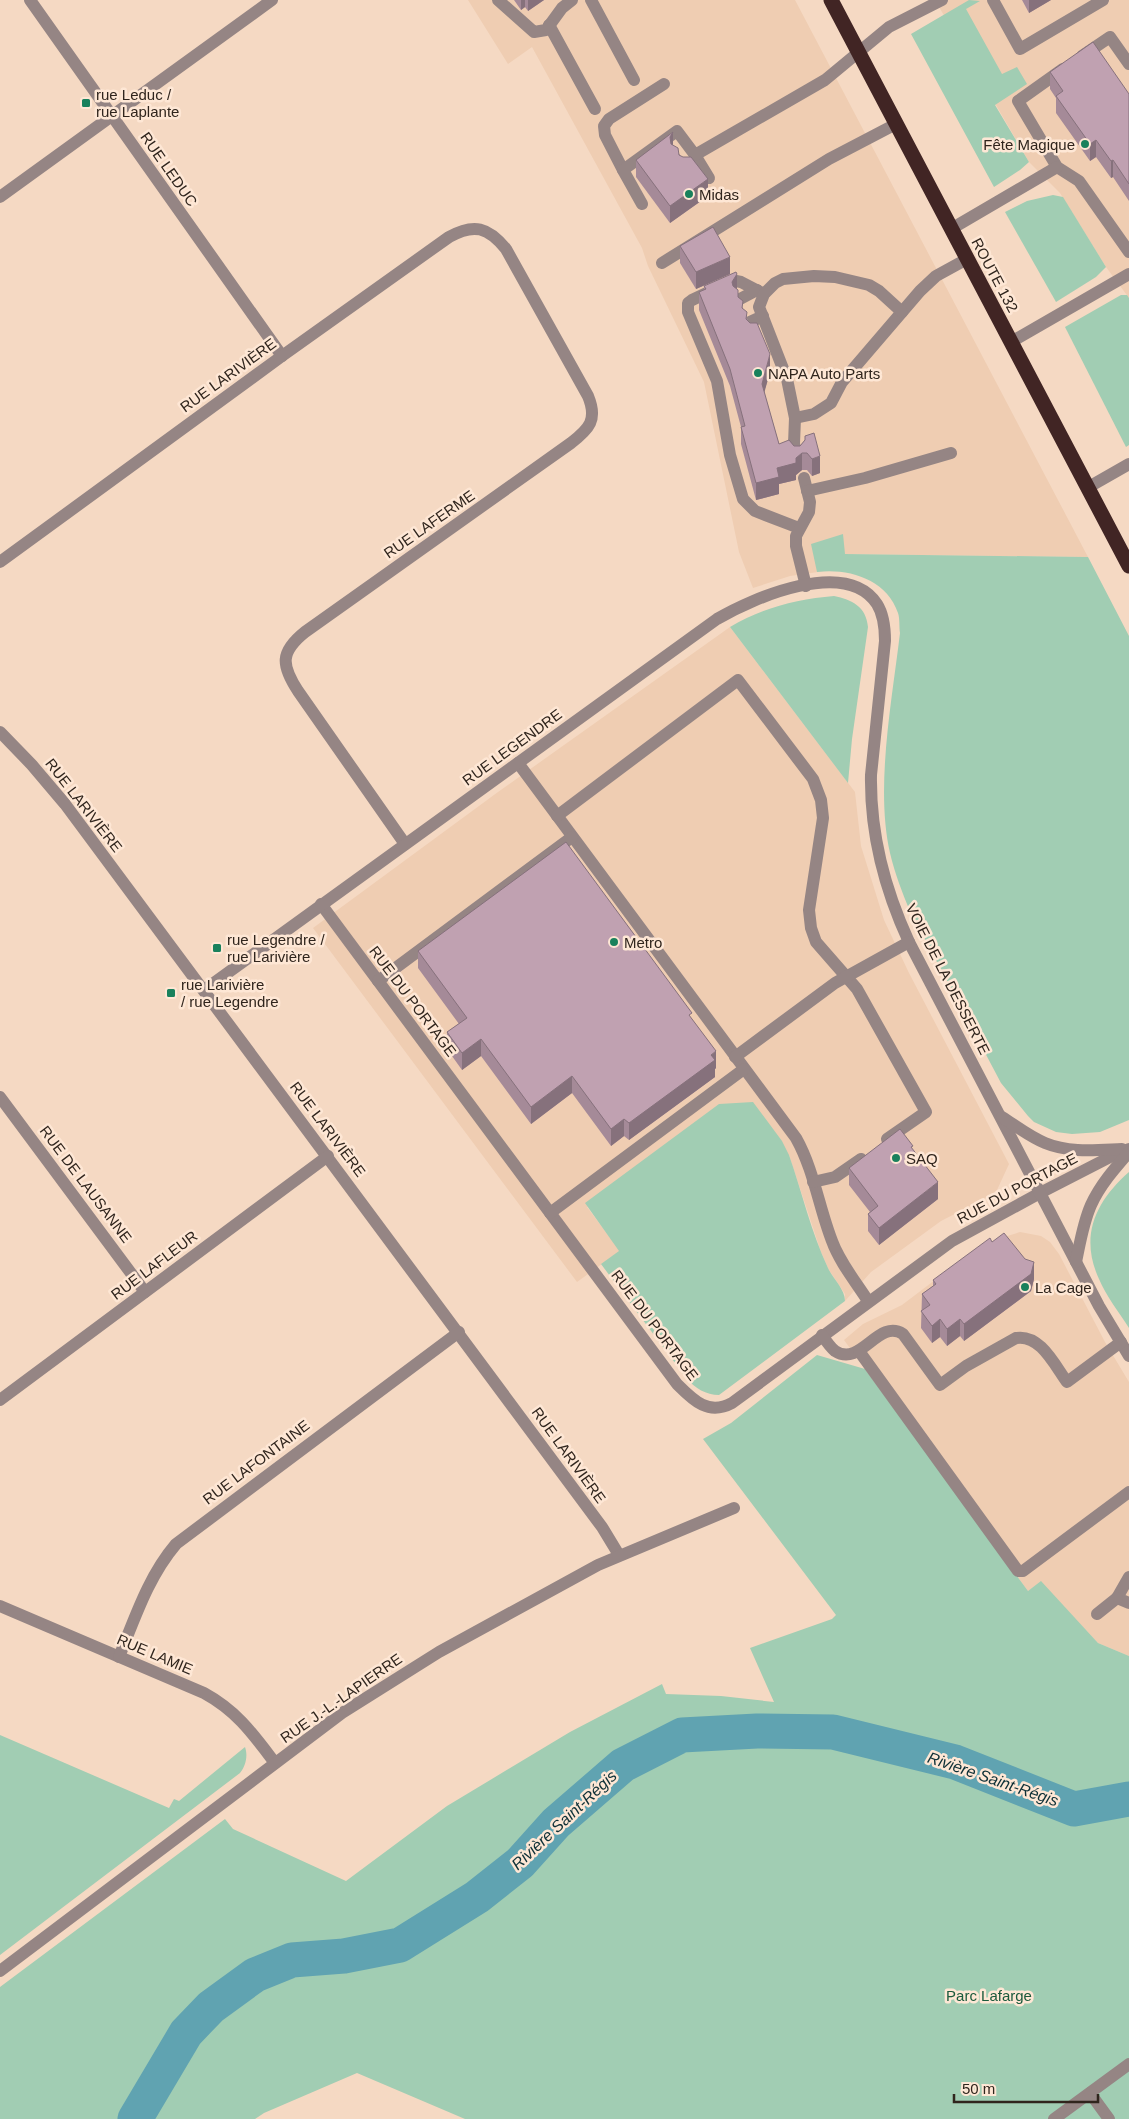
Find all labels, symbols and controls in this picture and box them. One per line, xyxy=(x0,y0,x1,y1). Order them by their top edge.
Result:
place label: rue Leduc / rue Laplante xyxy=(96,86,179,120)
marker: rue Leduc / rue Laplante xyxy=(80,97,92,109)
street label: RUE LEDUC xyxy=(137,129,201,210)
place label: Fête Magique xyxy=(983,136,1075,153)
marker: Fête Magique xyxy=(1079,138,1091,150)
place label: Midas xyxy=(699,186,739,203)
marker: Midas xyxy=(683,188,695,200)
street label: ROUTE 132 xyxy=(968,235,1022,315)
street label: RUE LARIVIÈRE xyxy=(177,335,279,415)
place label: NAPA Auto Parts xyxy=(768,365,880,382)
marker: NAPA Auto Parts xyxy=(752,367,764,379)
street label: RUE LAFERME xyxy=(380,486,478,562)
street label: RUE LEGENDRE xyxy=(459,705,565,789)
street label: RUE LARIVIÈRE xyxy=(42,755,126,855)
street label: VOIE DE LA DESSERTE xyxy=(902,901,994,1057)
place label: rue Legendre / rue Larivière xyxy=(227,931,325,965)
place label: Metro xyxy=(624,934,662,951)
marker: Metro xyxy=(608,936,620,948)
marker: rue Legendre / rue Larivière xyxy=(211,942,223,954)
street label: RUE DU PORTAGE xyxy=(366,943,460,1059)
place label: rue Larivière / rue Legendre xyxy=(181,976,279,1010)
marker: rue Larivière / rue Legendre xyxy=(165,987,177,999)
street label: RUE LARIVIÈRE xyxy=(287,1078,369,1180)
street label: RUE DE LAUSANNE xyxy=(37,1122,135,1246)
street label: RUE DU PORTAGE xyxy=(954,1149,1080,1227)
place label: SAQ xyxy=(906,1150,938,1167)
marker: SAQ xyxy=(890,1152,902,1164)
street label: RUE LAFLEUR xyxy=(108,1227,201,1303)
street label: RUE DU PORTAGE xyxy=(608,1267,702,1383)
place label: La Cage xyxy=(1035,1279,1092,1296)
marker: La Cage xyxy=(1019,1281,1031,1293)
street label: RUE LARIVIÈRE xyxy=(529,1404,609,1506)
street label: RUE LAFONTAINE xyxy=(199,1416,313,1508)
street label: RUE LAMIE xyxy=(114,1630,196,1678)
street label: RUE J.-L.-LAPIERRE xyxy=(277,1650,405,1746)
water label: Rivière Saint-Régis xyxy=(925,1749,1061,1809)
water label: Rivière Saint-Régis xyxy=(508,1767,620,1873)
park label: Parc Lafarge xyxy=(946,1987,1032,2004)
scale bar xyxy=(954,2072,1098,2104)
text: 50 m xyxy=(962,2080,995,2097)

